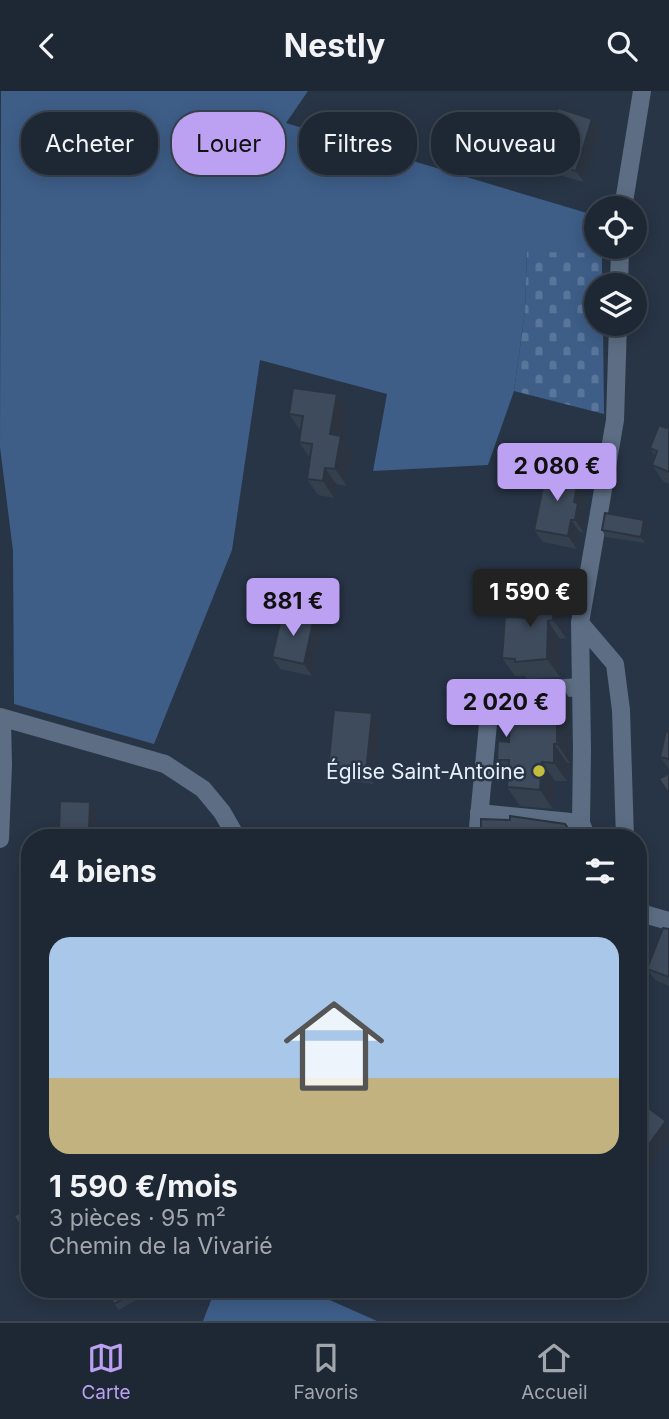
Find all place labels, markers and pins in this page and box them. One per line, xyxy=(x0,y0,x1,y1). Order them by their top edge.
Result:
pin: 2 080 € xyxy=(492,443,622,503)
pin: 1 590 € xyxy=(465,569,595,629)
pin: 881 € xyxy=(244,579,342,638)
pin: 2 020 € xyxy=(441,679,571,739)
place label: Église Saint-Antoine xyxy=(326,758,525,784)
marker: Église Saint-Antoine xyxy=(531,763,547,779)

